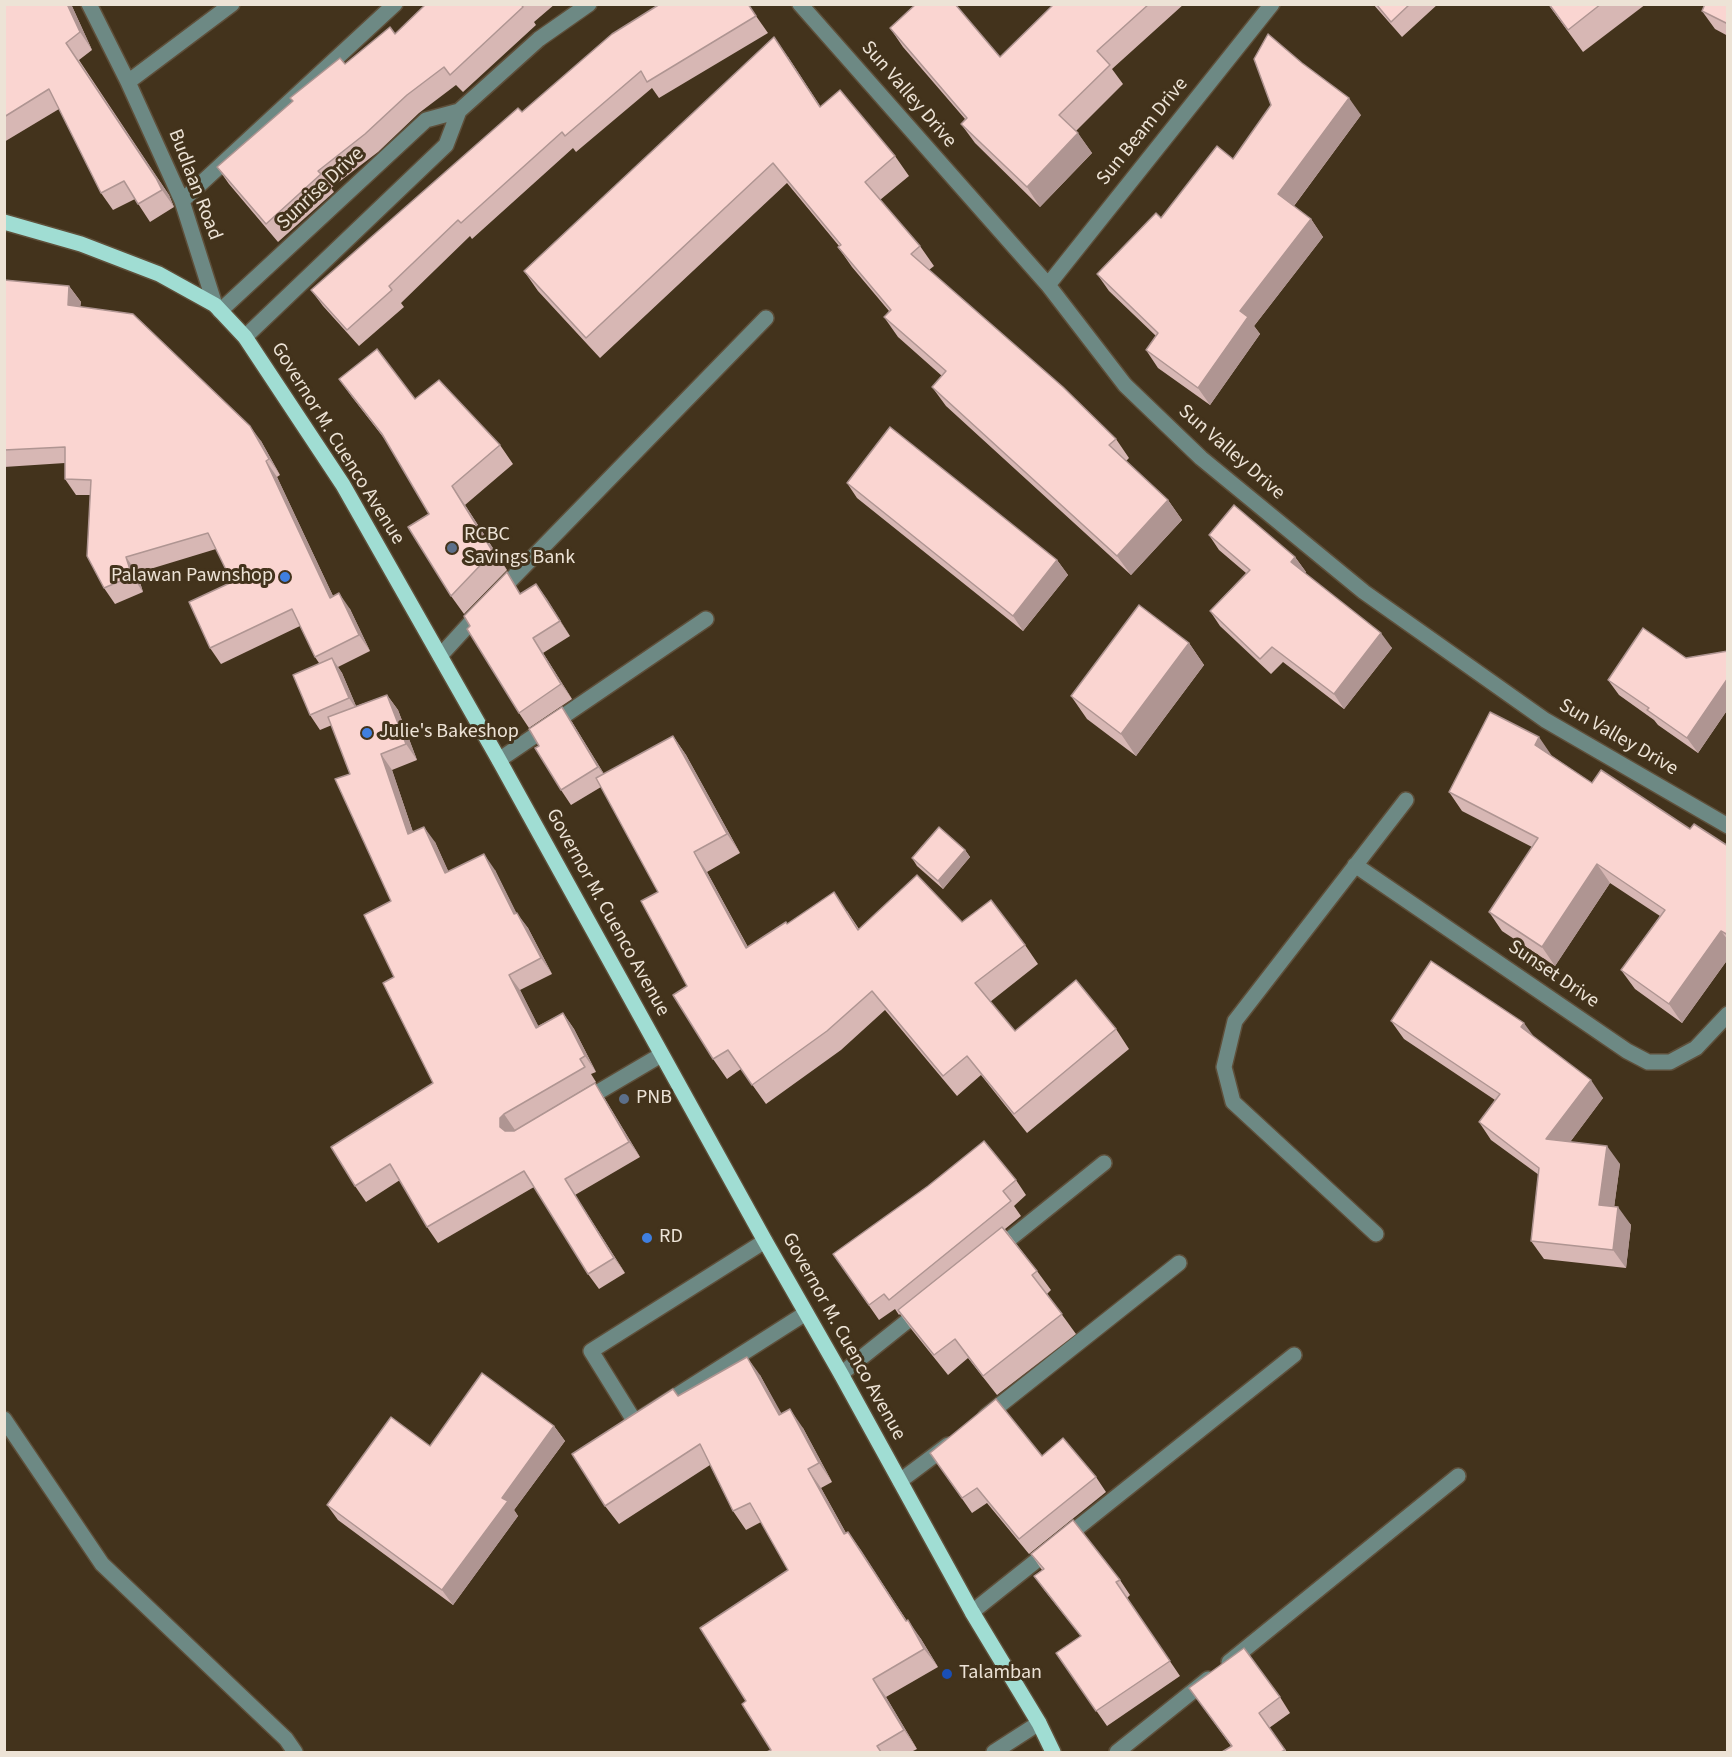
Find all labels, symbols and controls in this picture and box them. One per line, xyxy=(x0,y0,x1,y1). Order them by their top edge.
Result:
street label: Sun Valley Drive xyxy=(855,37,961,153)
street label: Sun Beam Drive xyxy=(1092,73,1194,191)
street label: Budlaan Road xyxy=(162,126,226,244)
street label: Sunrise Drive xyxy=(273,143,369,235)
street label: Governor M. Cuenco Avenue xyxy=(265,339,409,549)
street label: Sun Valley Drive xyxy=(1173,400,1289,506)
place label: RCBC Savings Bank xyxy=(464,524,575,571)
marker: RCBC Savings Bank xyxy=(445,541,459,555)
place label: Palawan Pawnshop xyxy=(111,565,273,589)
marker: Palawan Pawnshop xyxy=(278,570,292,584)
street label: Sun Valley Drive xyxy=(1554,694,1682,782)
place label: Julie's Bakeshop xyxy=(379,721,519,745)
marker: Julie's Bakeshop xyxy=(360,726,374,740)
street label: Governor M. Cuenco Avenue xyxy=(540,805,674,1021)
street label: Sunset Drive xyxy=(1503,936,1603,1014)
place label: PNB xyxy=(636,1087,672,1111)
marker: PNB xyxy=(617,1092,631,1106)
place label: RD xyxy=(659,1226,683,1250)
street label: Governor M. Cuenco Avenue xyxy=(776,1229,910,1445)
marker: RD xyxy=(640,1231,654,1245)
place label: Talamban xyxy=(959,1662,1042,1686)
marker: Talamban xyxy=(940,1667,954,1681)

